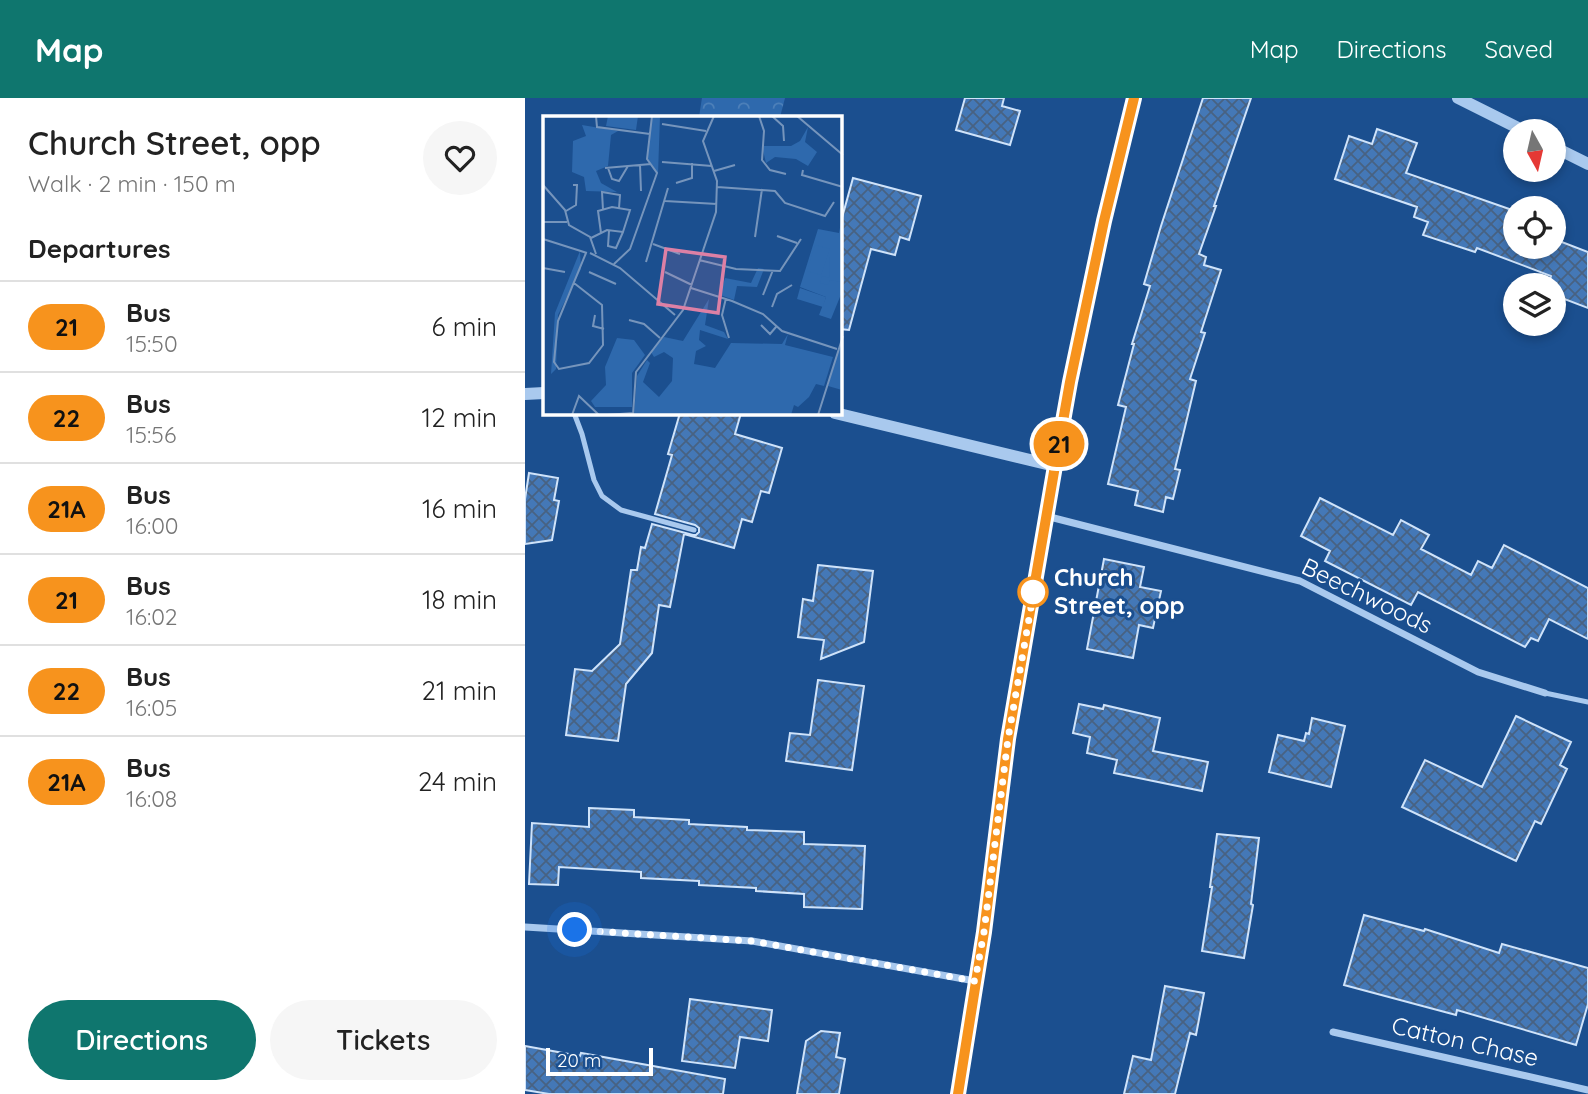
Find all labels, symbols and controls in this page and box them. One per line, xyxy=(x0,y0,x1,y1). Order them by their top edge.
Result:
text: Map xyxy=(35,29,103,70)
text: Map xyxy=(1250,34,1299,64)
text: Directions xyxy=(1337,34,1447,64)
text: Saved xyxy=(1485,34,1553,64)
inset map xyxy=(543,116,842,415)
north arrow xyxy=(1503,119,1566,182)
map controls xyxy=(1503,119,1566,336)
button: heart xyxy=(423,121,497,195)
text: Church Street, opp xyxy=(28,122,321,163)
text: Walk · 2 min · 150 m xyxy=(28,169,236,198)
button: locate xyxy=(1503,196,1566,259)
text: Departures xyxy=(28,232,171,265)
button: layers xyxy=(1503,273,1566,336)
text: Bus xyxy=(126,296,171,329)
text: 6 min xyxy=(432,310,497,343)
text: 21 xyxy=(55,312,78,342)
text: 15:50 xyxy=(126,329,178,358)
text: Bus xyxy=(126,387,171,420)
text: 12 min xyxy=(422,401,497,434)
text: 22 xyxy=(53,403,80,433)
text: 15:56 xyxy=(126,420,176,449)
line badge: 21 xyxy=(1028,421,1091,467)
text: 21 xyxy=(1048,429,1071,459)
text: Bus xyxy=(126,478,171,511)
text: 16 min xyxy=(422,492,497,525)
text: 21A xyxy=(47,494,86,524)
text: 16:00 xyxy=(126,511,179,540)
street label: Beechwoods xyxy=(1297,551,1438,640)
place label: Church Street, opp xyxy=(1054,562,1185,620)
text: Bus xyxy=(126,569,171,602)
marker: Church Street, opp xyxy=(1018,577,1048,607)
text: 18 min xyxy=(422,583,497,616)
text: 21 xyxy=(55,585,78,615)
text: 16:02 xyxy=(126,602,178,631)
text: Bus xyxy=(126,660,171,693)
text: 21 min xyxy=(422,674,497,707)
text: 22 xyxy=(53,676,80,706)
text: 16:05 xyxy=(126,693,177,722)
text: Bus xyxy=(126,751,171,784)
text: 24 min xyxy=(418,765,497,798)
text: 21A xyxy=(47,767,86,797)
text: 16:08 xyxy=(126,784,177,813)
your location xyxy=(557,912,592,947)
button: Directions xyxy=(28,1000,256,1080)
button: Tickets xyxy=(270,1000,497,1080)
street label: Catton Chase xyxy=(1389,1010,1542,1073)
scale bar xyxy=(546,1045,653,1077)
text: 20 m xyxy=(557,1048,601,1072)

